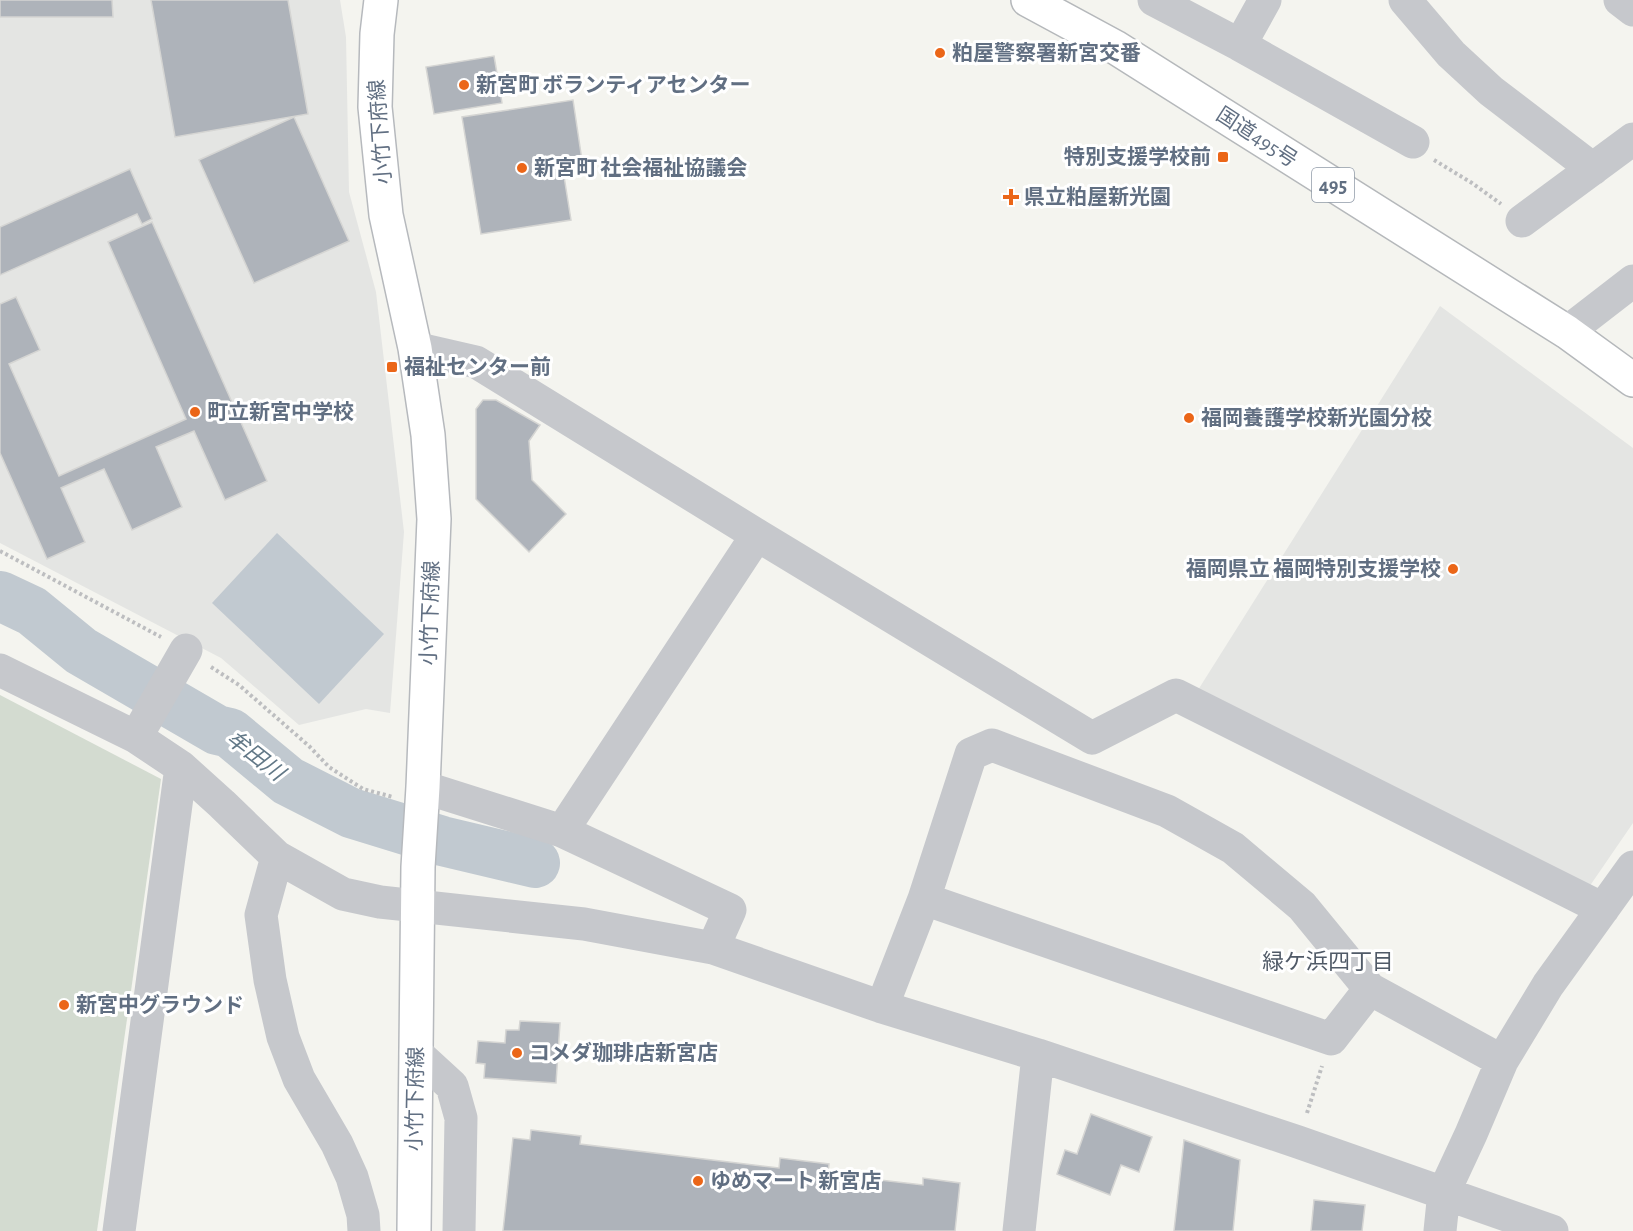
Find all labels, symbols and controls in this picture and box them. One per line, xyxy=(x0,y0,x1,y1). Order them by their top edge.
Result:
place label: 粕屋警察署新宮交番 xyxy=(952,41,1141,64)
marker: 粕屋警察署新宮交番 xyxy=(933,46,947,60)
place label: 新宮町 ボランティアセンター xyxy=(476,74,751,96)
marker: 新宮町 ボランティアセンター xyxy=(457,78,471,92)
street label: 小竹下府線 xyxy=(365,79,395,185)
street label: 国道495号 xyxy=(1213,103,1301,171)
place label: 特別支援学校前 xyxy=(1064,145,1211,168)
marker: 特別支援学校前 xyxy=(1216,150,1230,164)
place label: 新宮町 社会福祉協議会 xyxy=(534,156,747,179)
marker: 新宮町 社会福祉協議会 xyxy=(515,161,529,175)
road number: 495 xyxy=(1312,168,1354,202)
place label: 県立粕屋新光園 xyxy=(1024,185,1171,208)
marker: 県立粕屋新光園 xyxy=(1002,188,1020,206)
place label: 福祉センター前 xyxy=(404,355,551,378)
marker: 福祉センター前 xyxy=(385,360,399,374)
place label: 町立新宮中学校 xyxy=(207,401,354,423)
marker: 町立新宮中学校 xyxy=(188,405,202,419)
place label: 福岡養護学校新光園分校 xyxy=(1201,407,1432,429)
marker: 福岡養護学校新光園分校 xyxy=(1182,411,1196,425)
place label: 福岡県立 福岡特別支援学校 xyxy=(1186,558,1441,580)
street label: 小竹下府線 xyxy=(417,560,443,666)
marker: 福岡県立 福岡特別支援学校 xyxy=(1446,562,1460,576)
water label: 牟田川 xyxy=(223,726,290,786)
district label: 緑ケ浜四丁目 xyxy=(1262,950,1394,973)
place label: 新宮中グラウンド xyxy=(76,994,244,1016)
marker: 新宮中グラウンド xyxy=(57,998,71,1012)
place label: コメダ珈琲店新宮店 xyxy=(529,1041,718,1064)
street label: 小竹下府線 xyxy=(403,1046,427,1152)
marker: コメダ珈琲店新宮店 xyxy=(510,1046,524,1060)
place label: ゆめマート 新宮店 xyxy=(710,1170,881,1192)
marker: ゆめマート 新宮店 xyxy=(691,1174,705,1188)

